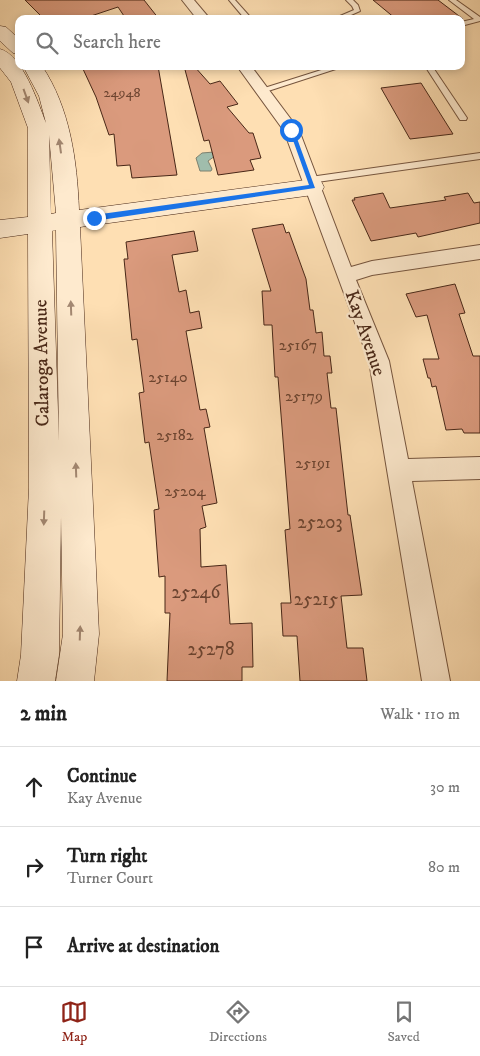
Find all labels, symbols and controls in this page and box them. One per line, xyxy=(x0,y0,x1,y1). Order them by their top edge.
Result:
search box xyxy=(15,15,465,70)
icon: search xyxy=(33,29,61,57)
text: Search here xyxy=(73,31,161,54)
house number: 24948 xyxy=(104,84,141,102)
one-way arrow xyxy=(22,89,30,104)
route start xyxy=(280,119,303,142)
one-way arrow xyxy=(56,137,64,153)
route end xyxy=(83,207,106,230)
street label: Kay Avenue xyxy=(340,287,390,379)
street label: Calaroga Avenue xyxy=(29,299,55,427)
one-way arrow xyxy=(67,299,75,315)
house number: 25167 xyxy=(279,335,317,355)
house number: 25140 xyxy=(148,367,188,387)
house number: 25179 xyxy=(285,386,323,406)
house number: 25182 xyxy=(156,425,194,445)
house number: 25191 xyxy=(295,453,331,473)
one-way arrow xyxy=(72,462,80,478)
house number: 25204 xyxy=(164,481,206,501)
one-way arrow xyxy=(40,511,48,527)
house number: 25203 xyxy=(297,511,343,534)
house number: 25246 xyxy=(172,581,222,604)
house number: 25215 xyxy=(294,588,339,611)
one-way arrow xyxy=(76,624,84,640)
house number: 25278 xyxy=(187,638,235,661)
text: 2 min xyxy=(20,701,67,727)
text: Walk · 110 m xyxy=(380,704,460,724)
text: Continue xyxy=(67,765,137,788)
icon: ahead xyxy=(20,773,48,801)
text: 30 m xyxy=(430,777,460,797)
text: Kay Avenue xyxy=(67,788,142,808)
text: Turn right xyxy=(67,845,147,868)
icon: right xyxy=(20,853,48,881)
text: 80 m xyxy=(428,857,460,877)
text: Turner Court xyxy=(67,868,153,888)
icon: arrive xyxy=(20,933,48,961)
text: Arrive at destination xyxy=(67,935,219,958)
tab: Map xyxy=(60,998,88,1046)
tab: Directions xyxy=(209,998,267,1046)
tab: Saved xyxy=(388,998,420,1046)

